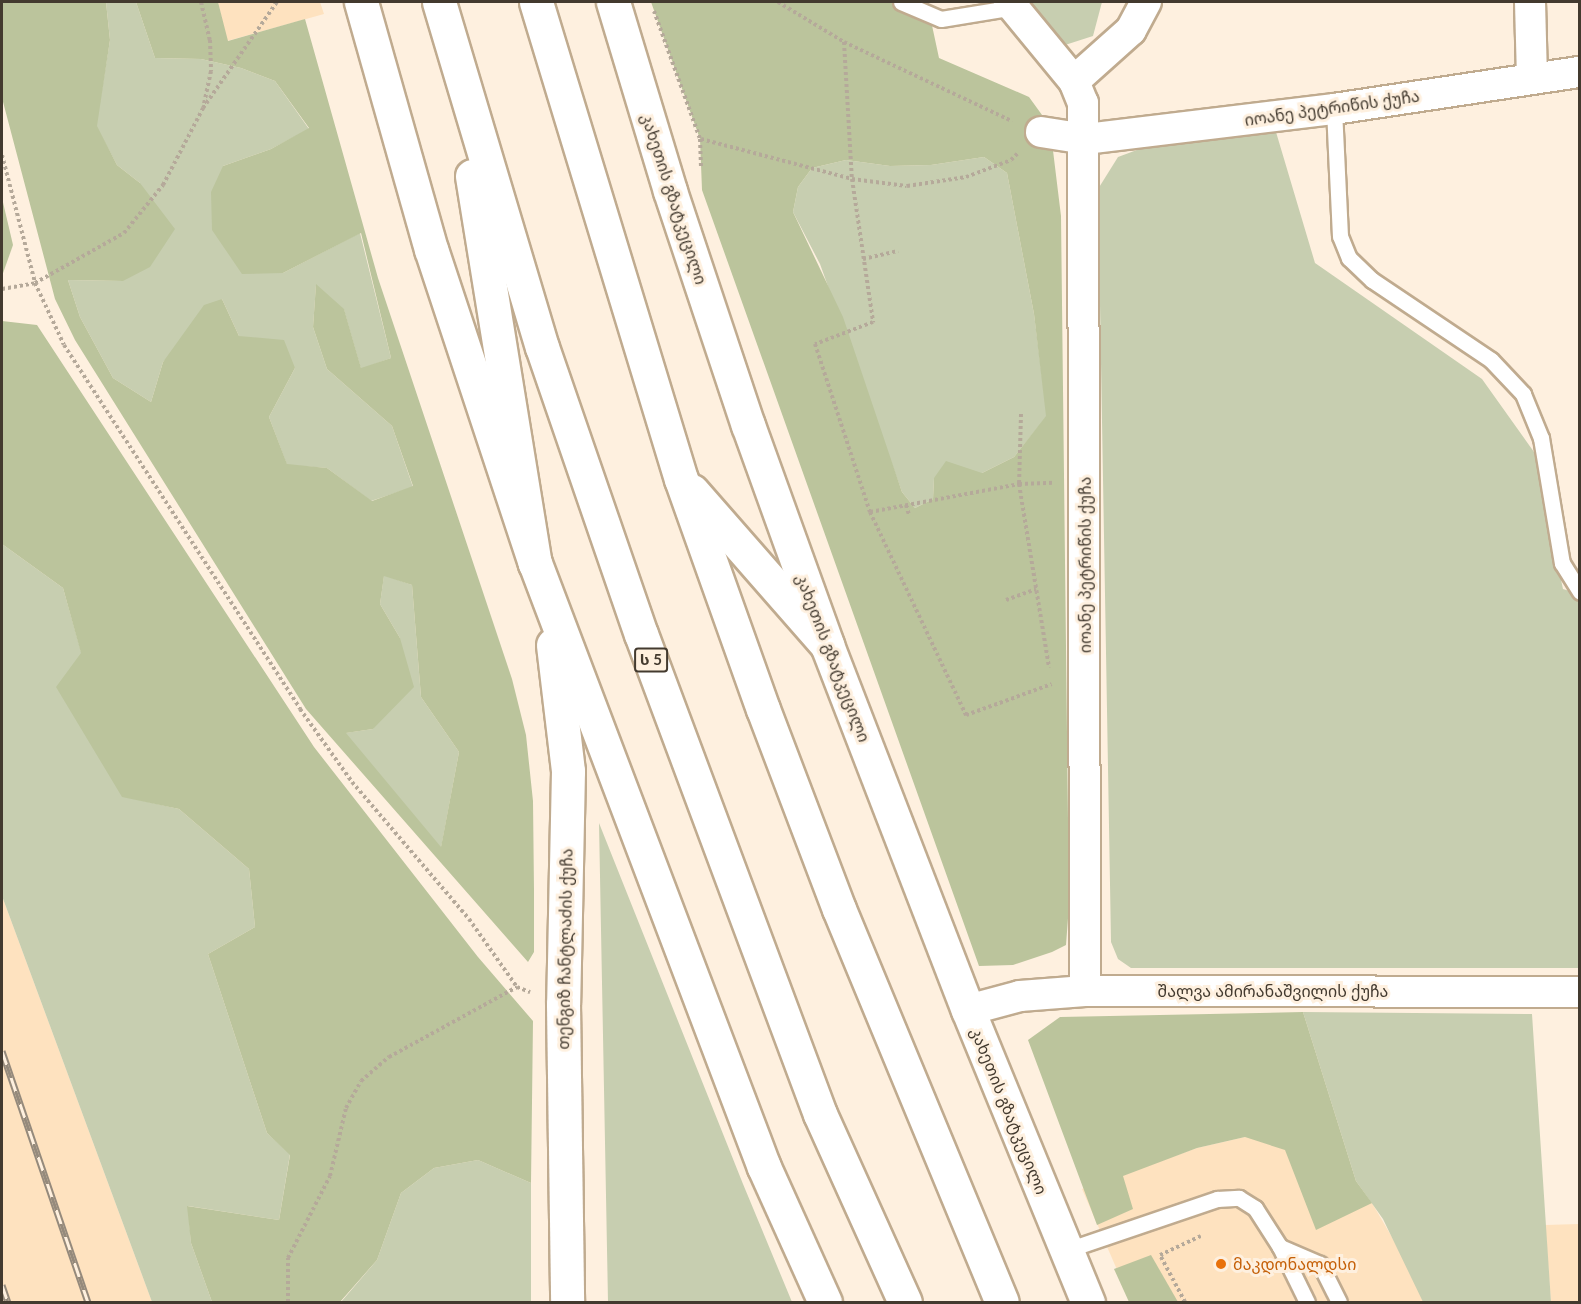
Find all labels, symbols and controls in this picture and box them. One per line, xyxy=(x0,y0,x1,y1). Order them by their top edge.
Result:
street label: იოანე პეტრიწის ქუჩა xyxy=(1243,86,1421,130)
street label: კახეთის გზატკეცილი xyxy=(637,111,711,287)
street label: იოანე პეტრიწის ქუჩა xyxy=(1075,477,1095,653)
street label: კახეთის გზატკეცილი xyxy=(792,571,874,745)
road number: ს 5 xyxy=(633,648,669,672)
street label: თენგიზ ჩანტლაძის ქუჩა xyxy=(554,848,576,1050)
street label: შალვა ამირანაშვილის ქუჩა xyxy=(1158,981,1388,1001)
street label: კახეთის გზატკეცილი xyxy=(967,1025,1051,1197)
place label: მაკდონალდსი xyxy=(1233,1254,1356,1274)
marker: მაკდონალდსი xyxy=(1214,1257,1228,1271)

